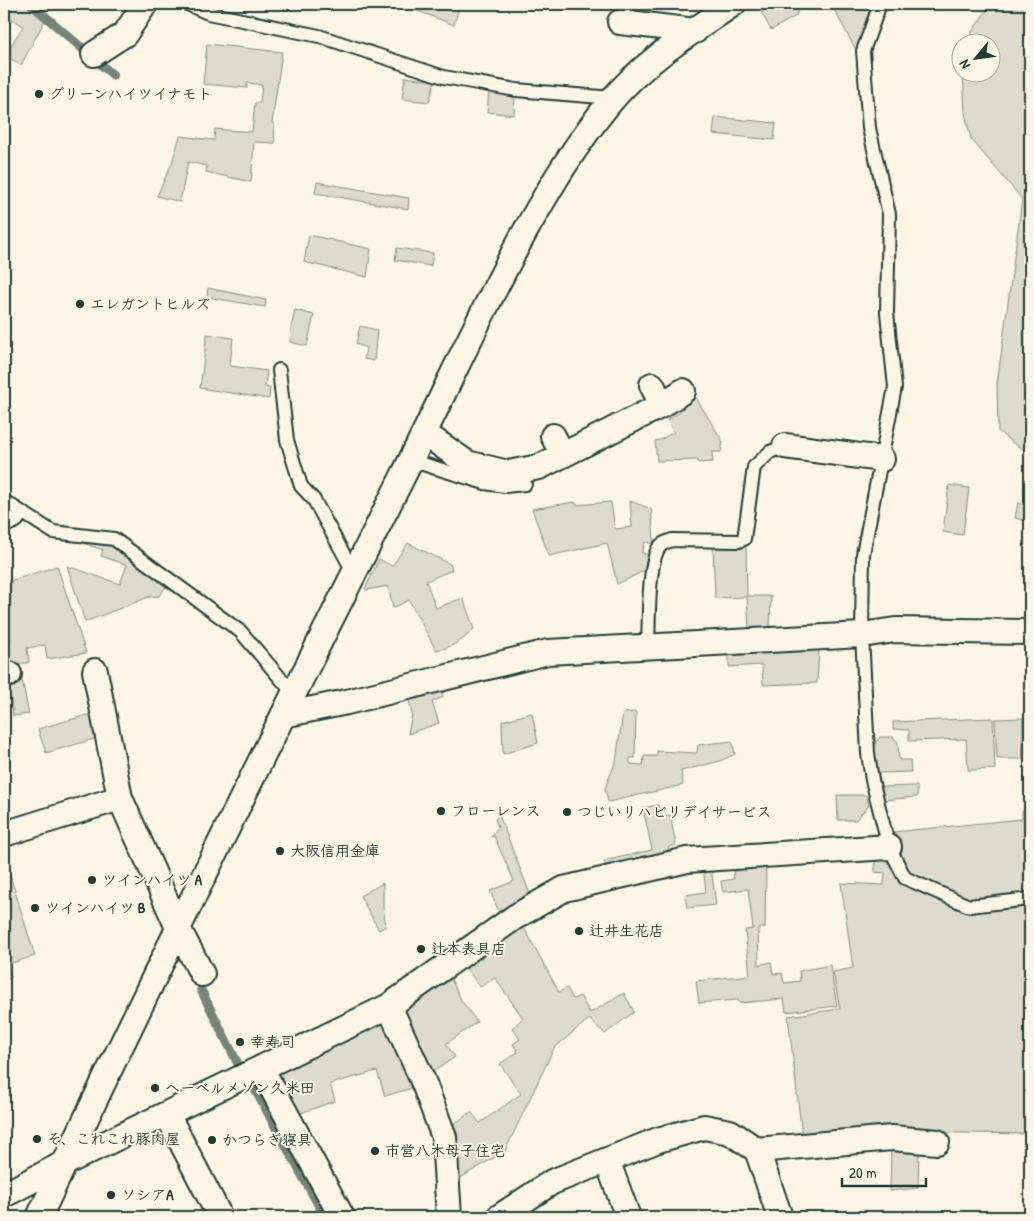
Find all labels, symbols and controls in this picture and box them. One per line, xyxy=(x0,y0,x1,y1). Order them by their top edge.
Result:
north arrow xyxy=(952,32,1002,82)
text: N xyxy=(954,56,974,72)
place label: グリーンハイツイナモト xyxy=(49,83,212,104)
marker: グリーンハイツイナモト xyxy=(33,88,45,100)
place label: エレガントヒルズ xyxy=(90,293,210,314)
marker: エレガントヒルズ xyxy=(74,298,86,310)
place label: フローレンス xyxy=(451,800,540,821)
place label: つじいリハビリデイサービス xyxy=(577,801,771,822)
marker: フローレンス xyxy=(435,805,447,817)
marker: つじいリハビリデイサービス xyxy=(561,806,573,818)
place label: 大阪信用金庫 xyxy=(290,840,380,861)
marker: 大阪信用金庫 xyxy=(274,845,286,857)
place label: ツインハイツ A xyxy=(102,869,203,890)
marker: ツインハイツ A xyxy=(86,874,98,886)
place label: ツインハイツ B xyxy=(45,897,146,918)
marker: ツインハイツ B xyxy=(29,902,41,914)
place label: 辻井生花店 xyxy=(589,920,664,941)
marker: 辻井生花店 xyxy=(573,925,585,937)
place label: 辻本表具店 xyxy=(431,938,506,959)
marker: 辻本表具店 xyxy=(415,943,427,955)
place label: 幸寿司 xyxy=(250,1031,295,1052)
marker: 幸寿司 xyxy=(234,1036,246,1048)
place label: ヘーベルメゾン久米田 xyxy=(165,1077,315,1098)
marker: ヘーベルメゾン久米田 xyxy=(149,1082,161,1094)
place label: そ、これこれ豚肉屋 xyxy=(47,1128,181,1149)
place label: かつらぎ寝具 xyxy=(222,1129,312,1150)
marker: そ、これこれ豚肉屋 xyxy=(31,1133,43,1145)
marker: かつらぎ寝具 xyxy=(206,1134,218,1146)
place label: 市営八木母子住宅 xyxy=(385,1140,505,1161)
marker: 市営八木母子住宅 xyxy=(369,1145,381,1157)
scale bar xyxy=(842,1156,925,1188)
text: 20 m xyxy=(849,1162,876,1183)
place label: ソシアA xyxy=(121,1184,174,1205)
marker: ソシアA xyxy=(105,1189,117,1201)

